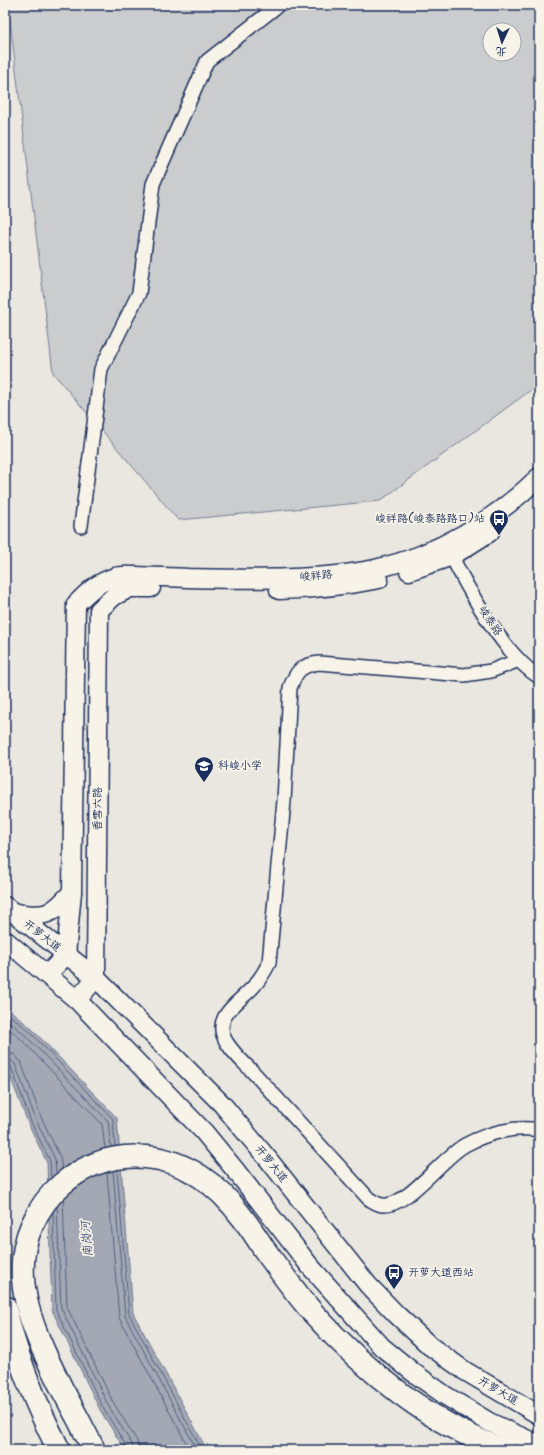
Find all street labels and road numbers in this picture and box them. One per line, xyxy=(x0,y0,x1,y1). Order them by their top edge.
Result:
street label: 峻祥路 xyxy=(299,566,333,586)
street label: 峻泰路 xyxy=(473,602,507,640)
street label: 香雪六路 xyxy=(89,787,107,831)
street label: 开萝大道 xyxy=(19,915,65,957)
street label: 开萝大道 xyxy=(250,1141,292,1187)
street label: 开萝大道 xyxy=(475,1372,521,1410)

